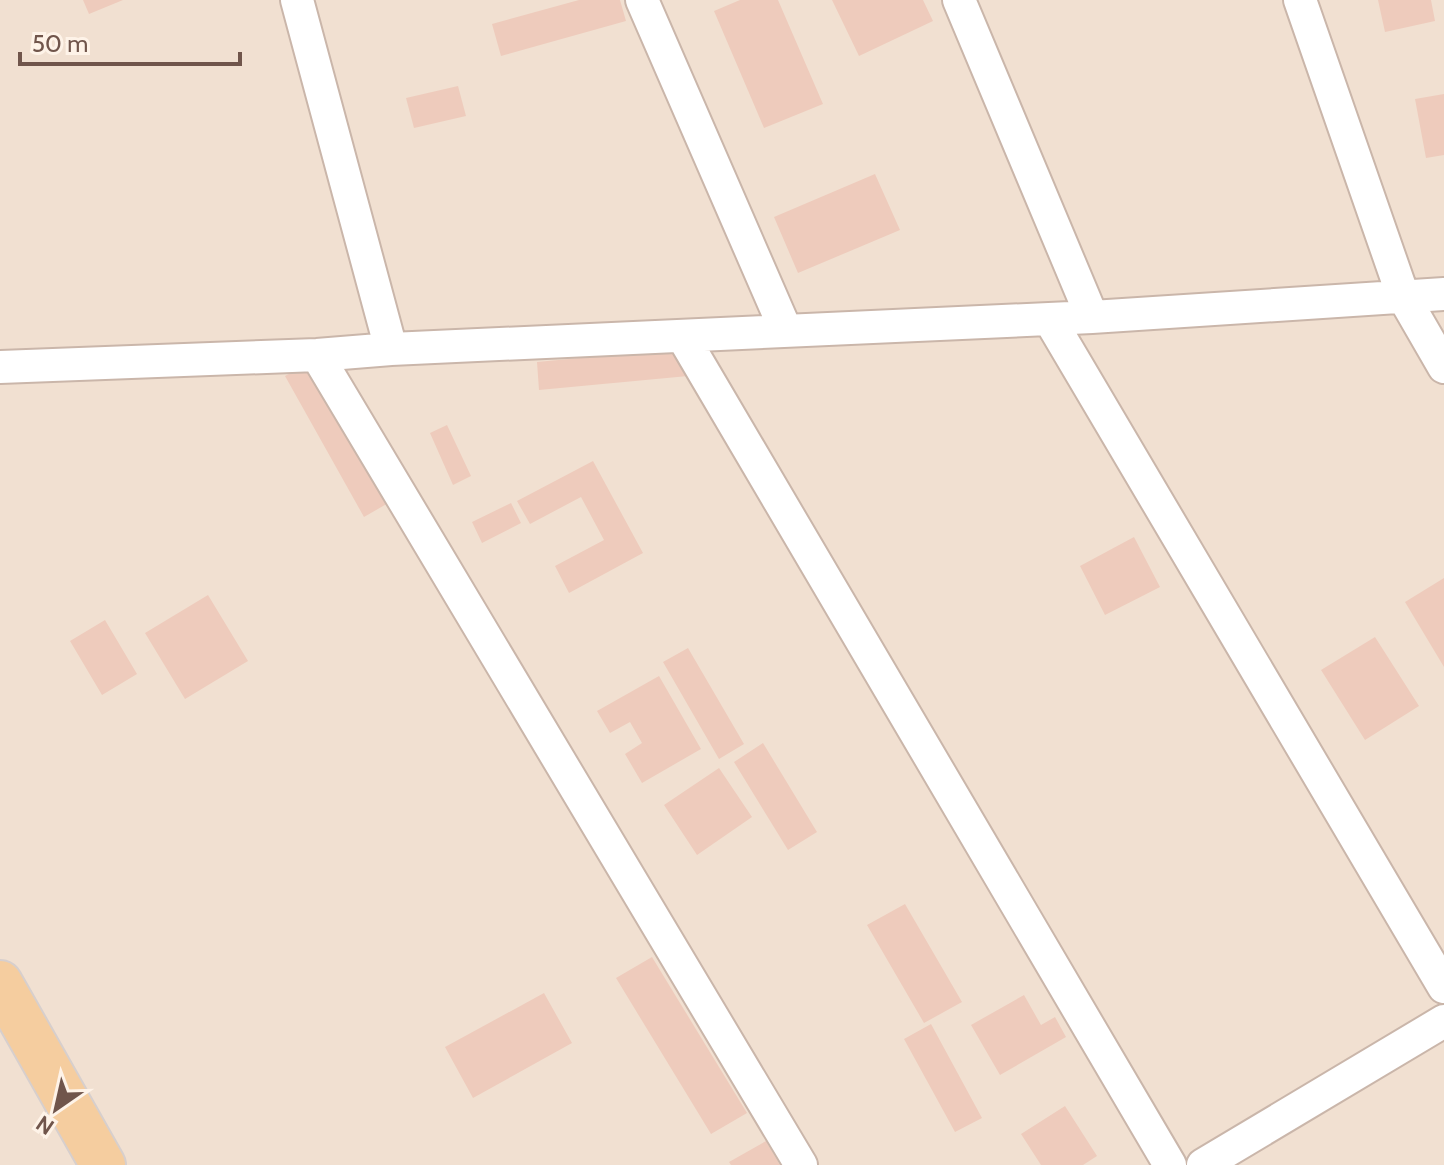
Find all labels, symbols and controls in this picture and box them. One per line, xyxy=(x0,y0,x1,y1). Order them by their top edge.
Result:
scale bar xyxy=(20,16,240,66)
text: 50 m xyxy=(32,29,88,58)
north arrow xyxy=(16,1069,96,1149)
text: N xyxy=(31,1110,59,1141)

